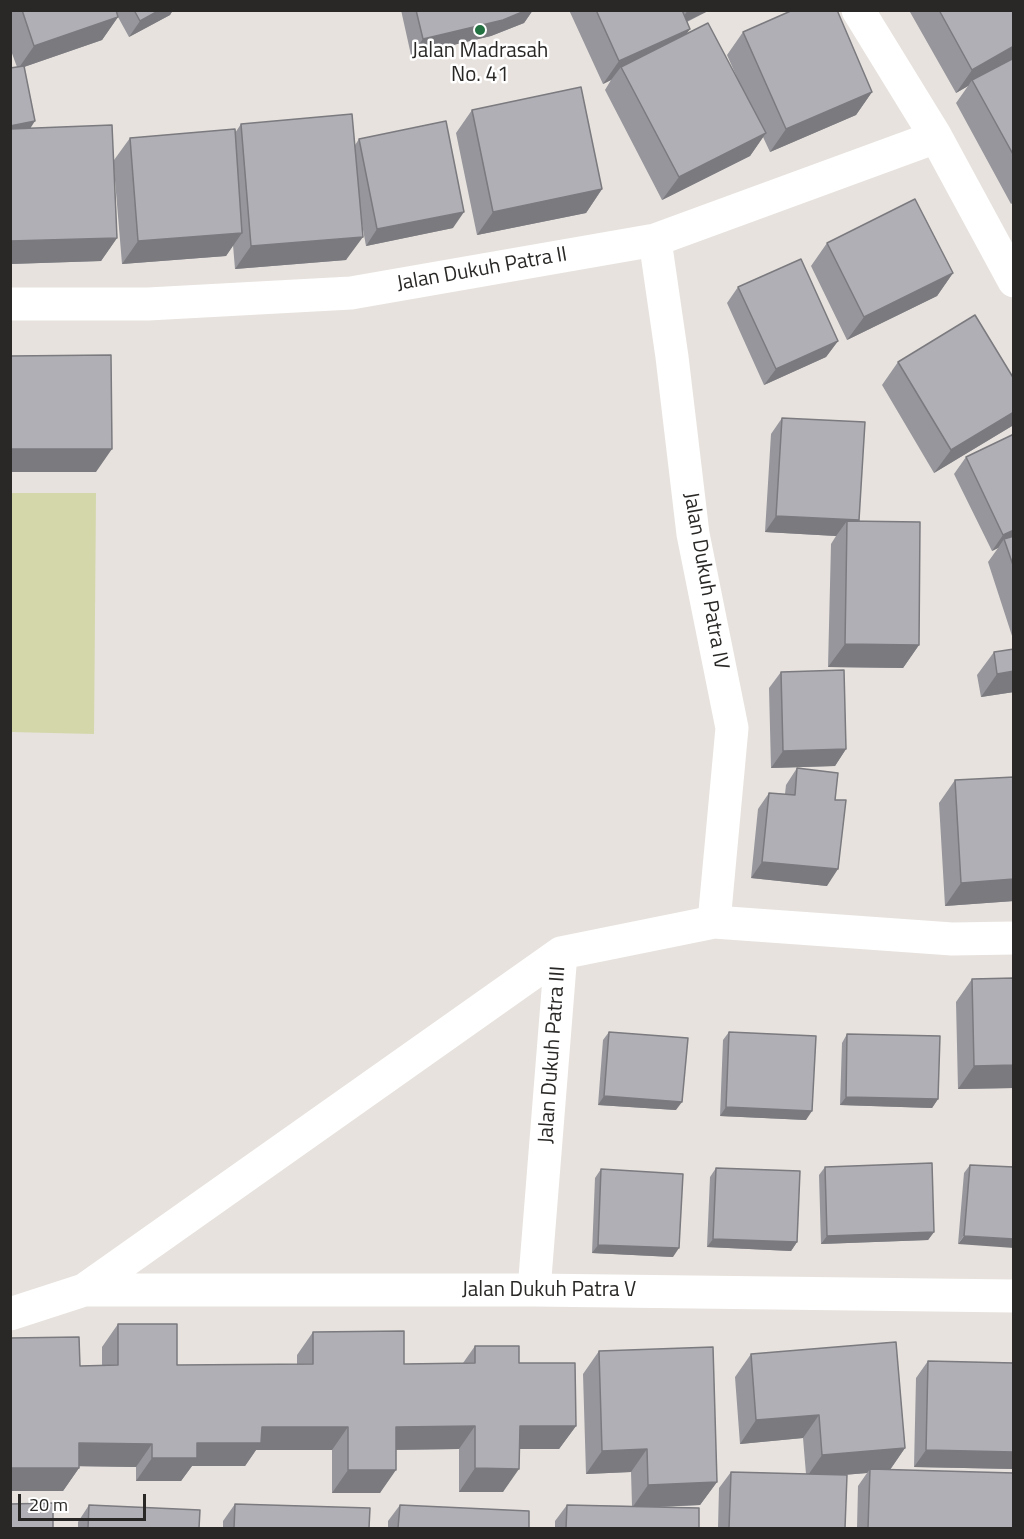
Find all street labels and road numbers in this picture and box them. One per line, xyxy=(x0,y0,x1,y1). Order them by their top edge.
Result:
street label: Jalan Dukuh Patra II xyxy=(395,243,569,297)
street label: Jalan Dukuh Patra IV xyxy=(677,490,733,672)
street label: Jalan Dukuh Patra III xyxy=(534,965,572,1145)
street label: Jalan Dukuh Patra V xyxy=(462,1278,636,1304)

